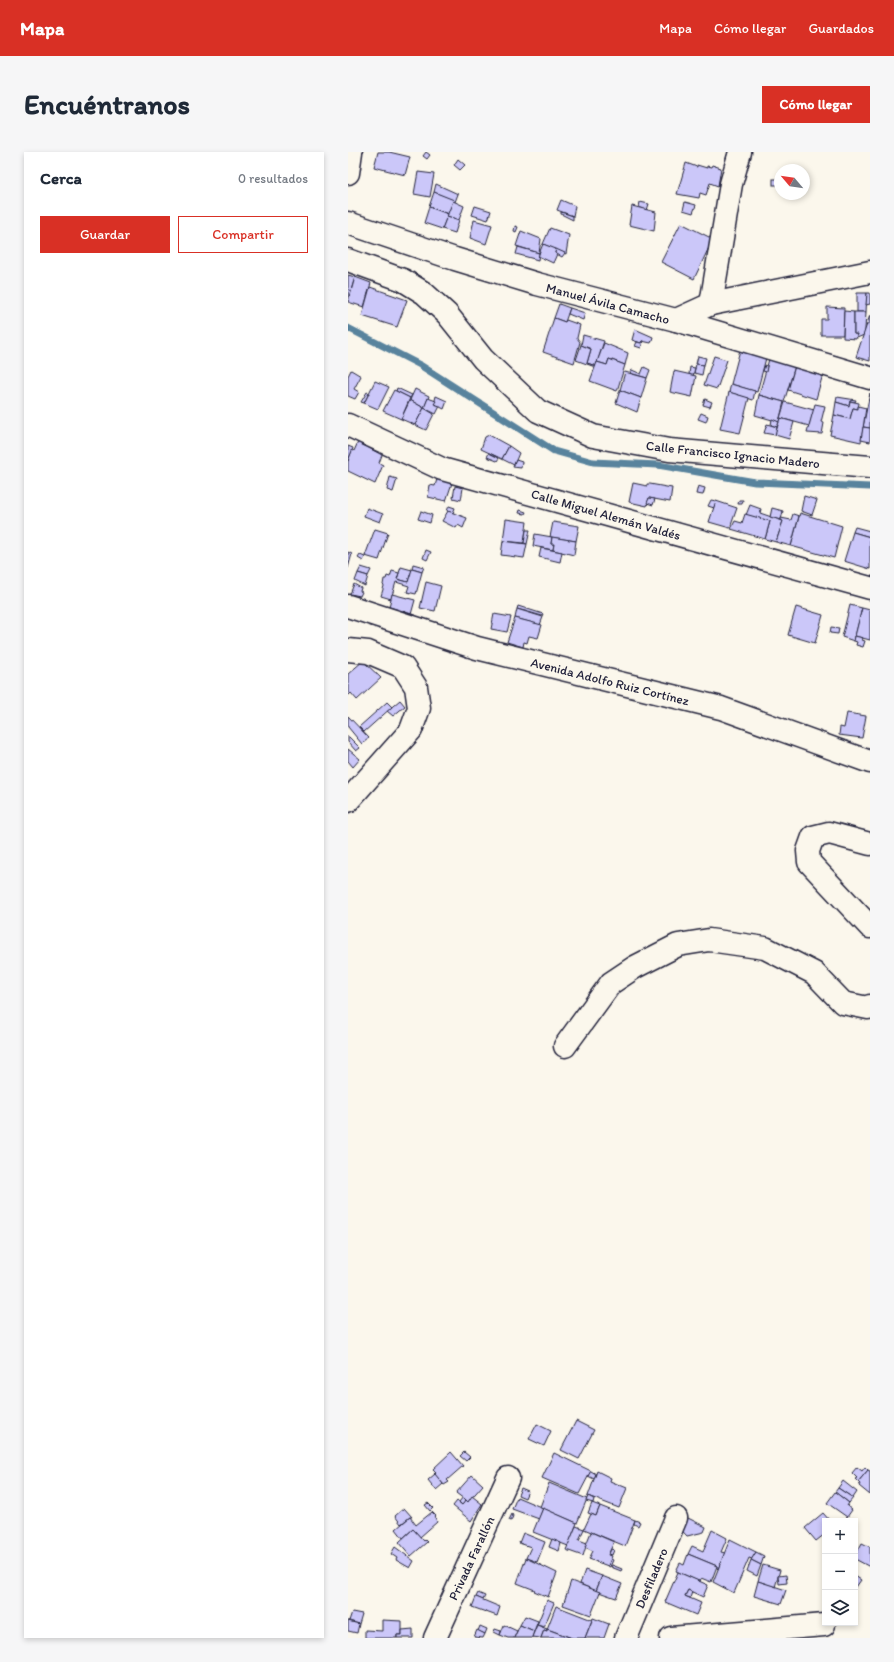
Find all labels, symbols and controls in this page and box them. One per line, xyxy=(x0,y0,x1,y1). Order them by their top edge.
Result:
text: Mapa xyxy=(20,17,64,40)
text: Mapa xyxy=(659,20,692,37)
text: Cómo llegar xyxy=(714,20,786,37)
text: Guardados xyxy=(808,20,874,37)
button: Cómo llegar xyxy=(762,86,870,123)
text: Encuéntranos xyxy=(24,87,190,121)
north arrow xyxy=(774,164,810,200)
text: Cerca xyxy=(40,168,82,188)
text: 0 resultados xyxy=(238,171,308,186)
button: Guardar xyxy=(40,216,170,253)
button: Compartir xyxy=(178,216,308,253)
street label: Manuel Ávila Camacho xyxy=(545,280,672,327)
street label: Calle Francisco Ignacio Madero xyxy=(645,438,821,471)
street label: Calle Miguel Alemán Valdés xyxy=(529,486,683,543)
street label: Avenida Adolfo Ruiz Cortínez xyxy=(529,655,691,708)
street label: Privada Farallón xyxy=(445,1513,498,1603)
map controls xyxy=(822,1518,858,1626)
button: + xyxy=(822,1518,858,1554)
street label: Desfiladero xyxy=(632,1545,671,1611)
button: − xyxy=(822,1554,858,1590)
button: layers xyxy=(822,1590,858,1626)

